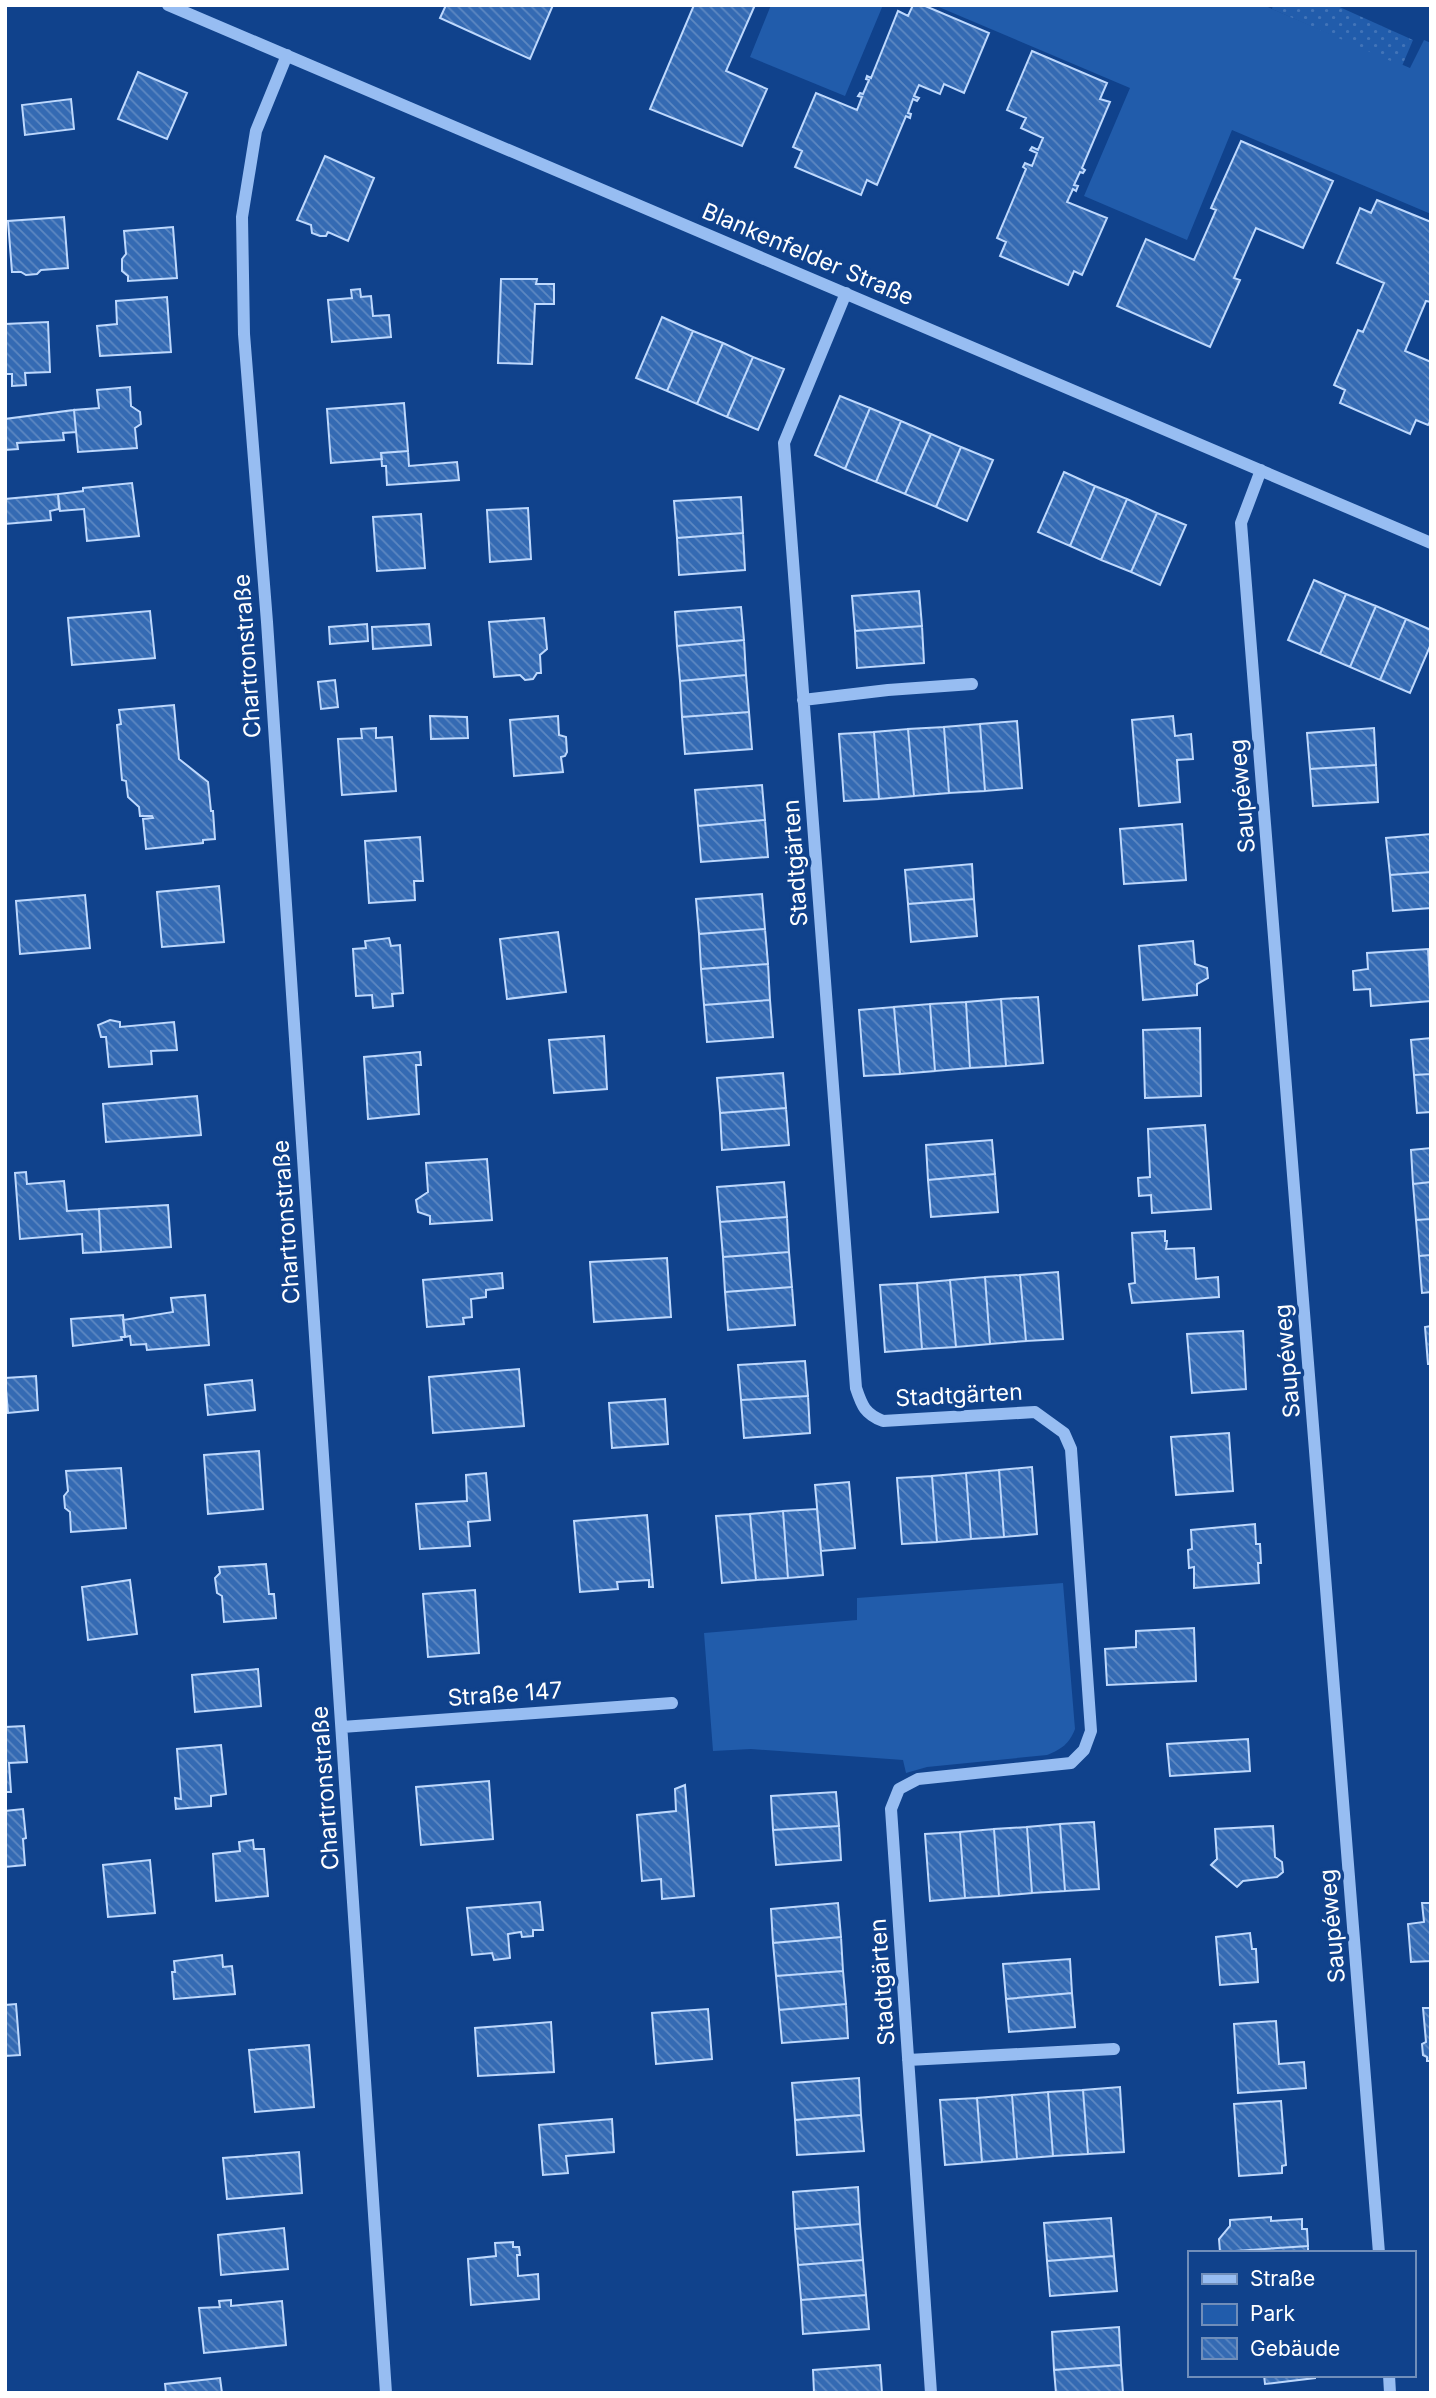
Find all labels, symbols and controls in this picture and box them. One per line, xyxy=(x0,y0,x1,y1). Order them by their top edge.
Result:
street label: Blankenfelder Straße xyxy=(698,197,918,311)
street label: Chartronstraße xyxy=(227,573,267,739)
street label: Saupéweg xyxy=(1223,738,1261,854)
street label: Stadtgärten xyxy=(777,798,813,928)
street label: Chartronstraße xyxy=(266,1139,306,1305)
street label: Saupéweg xyxy=(1268,1303,1306,1419)
street label: Stadtgärten xyxy=(895,1378,1023,1412)
street label: Straße 147 xyxy=(447,1676,563,1712)
street label: Chartronstraße xyxy=(305,1705,345,1871)
street label: Saupéweg xyxy=(1313,1868,1351,1984)
street label: Stadtgärten xyxy=(864,1917,900,2047)
legend xyxy=(1188,2251,1415,2377)
text: Straße xyxy=(1250,2266,1315,2291)
text: Park xyxy=(1250,2301,1295,2326)
text: Gebäude xyxy=(1250,2336,1340,2361)

